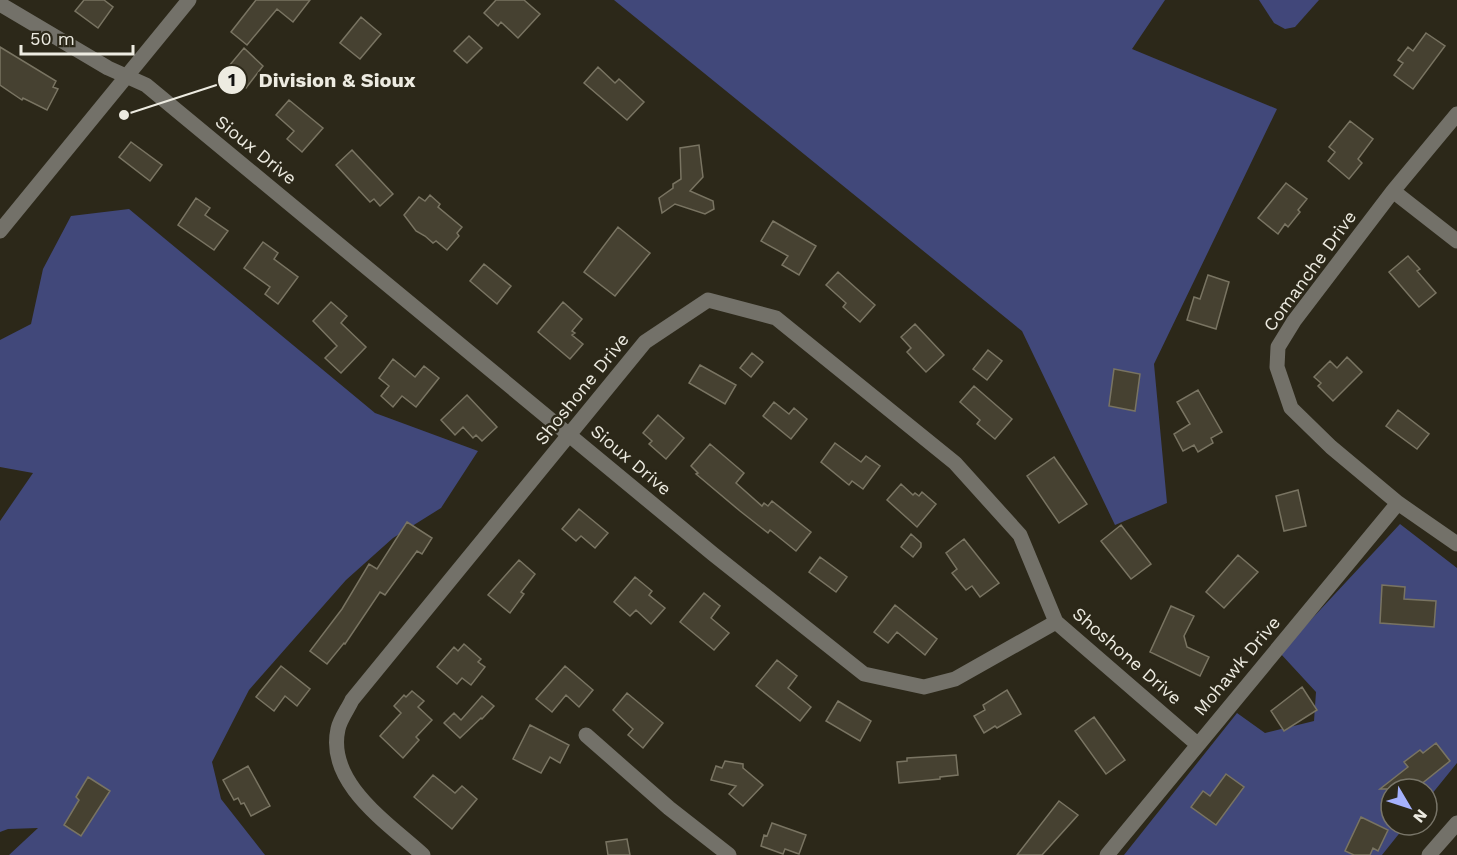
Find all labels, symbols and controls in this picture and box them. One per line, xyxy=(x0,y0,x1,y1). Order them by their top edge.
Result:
scale bar xyxy=(21,18,134,56)
text: 50 m xyxy=(30,28,75,49)
callout: Division & Sioux xyxy=(217,61,428,99)
text: Division & Sioux xyxy=(258,68,416,92)
text: 1 xyxy=(228,69,236,90)
street label: Sioux Drive xyxy=(212,111,301,189)
street label: Comanche Drive xyxy=(1259,206,1360,335)
street label: Shoshone Drive xyxy=(530,329,633,449)
street label: Sioux Drive xyxy=(587,420,676,499)
street label: Shoshone Drive xyxy=(1069,603,1186,709)
street label: Mohawk Drive xyxy=(1189,612,1284,720)
north arrow xyxy=(1379,777,1439,837)
text: N xyxy=(1409,806,1431,827)

